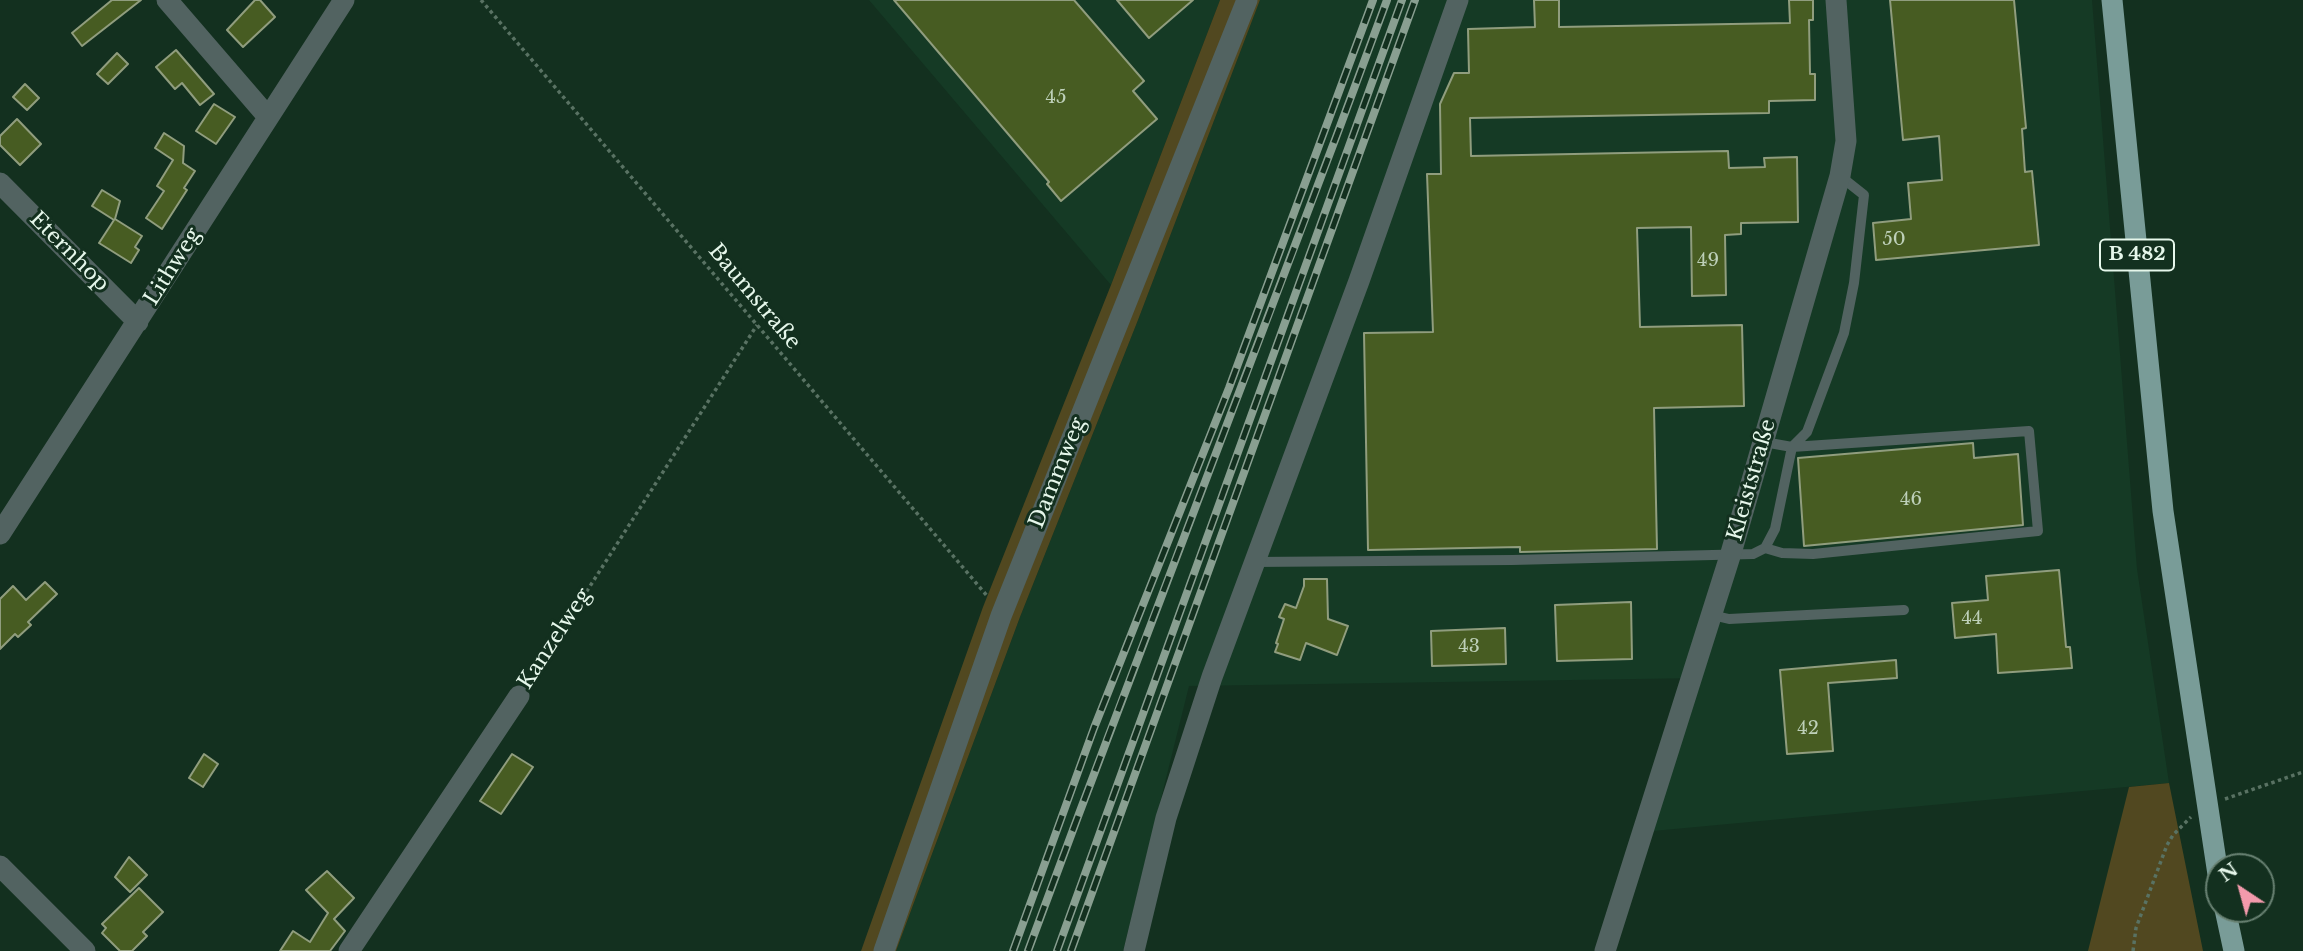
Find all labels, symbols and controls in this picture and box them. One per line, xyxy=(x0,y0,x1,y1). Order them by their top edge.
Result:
house number: 45 xyxy=(1046,87,1066,109)
street label: Eternhop xyxy=(24,207,114,297)
street label: Lithweg xyxy=(139,224,207,310)
house number: 50 xyxy=(1882,229,1906,251)
street label: Baumstraße xyxy=(703,239,805,355)
road number: B 482 xyxy=(2100,240,2174,270)
house number: 49 xyxy=(1697,250,1719,272)
street label: Dammweg xyxy=(1024,414,1092,532)
street label: Kleiststraße xyxy=(1723,416,1781,544)
house number: 46 xyxy=(1900,489,1922,511)
street label: Kanzelweg xyxy=(513,584,597,694)
house number: 44 xyxy=(1961,608,1983,630)
house number: 43 xyxy=(1458,636,1480,658)
house number: 42 xyxy=(1797,718,1819,740)
north arrow xyxy=(2205,853,2275,923)
text: N xyxy=(2215,858,2243,887)

